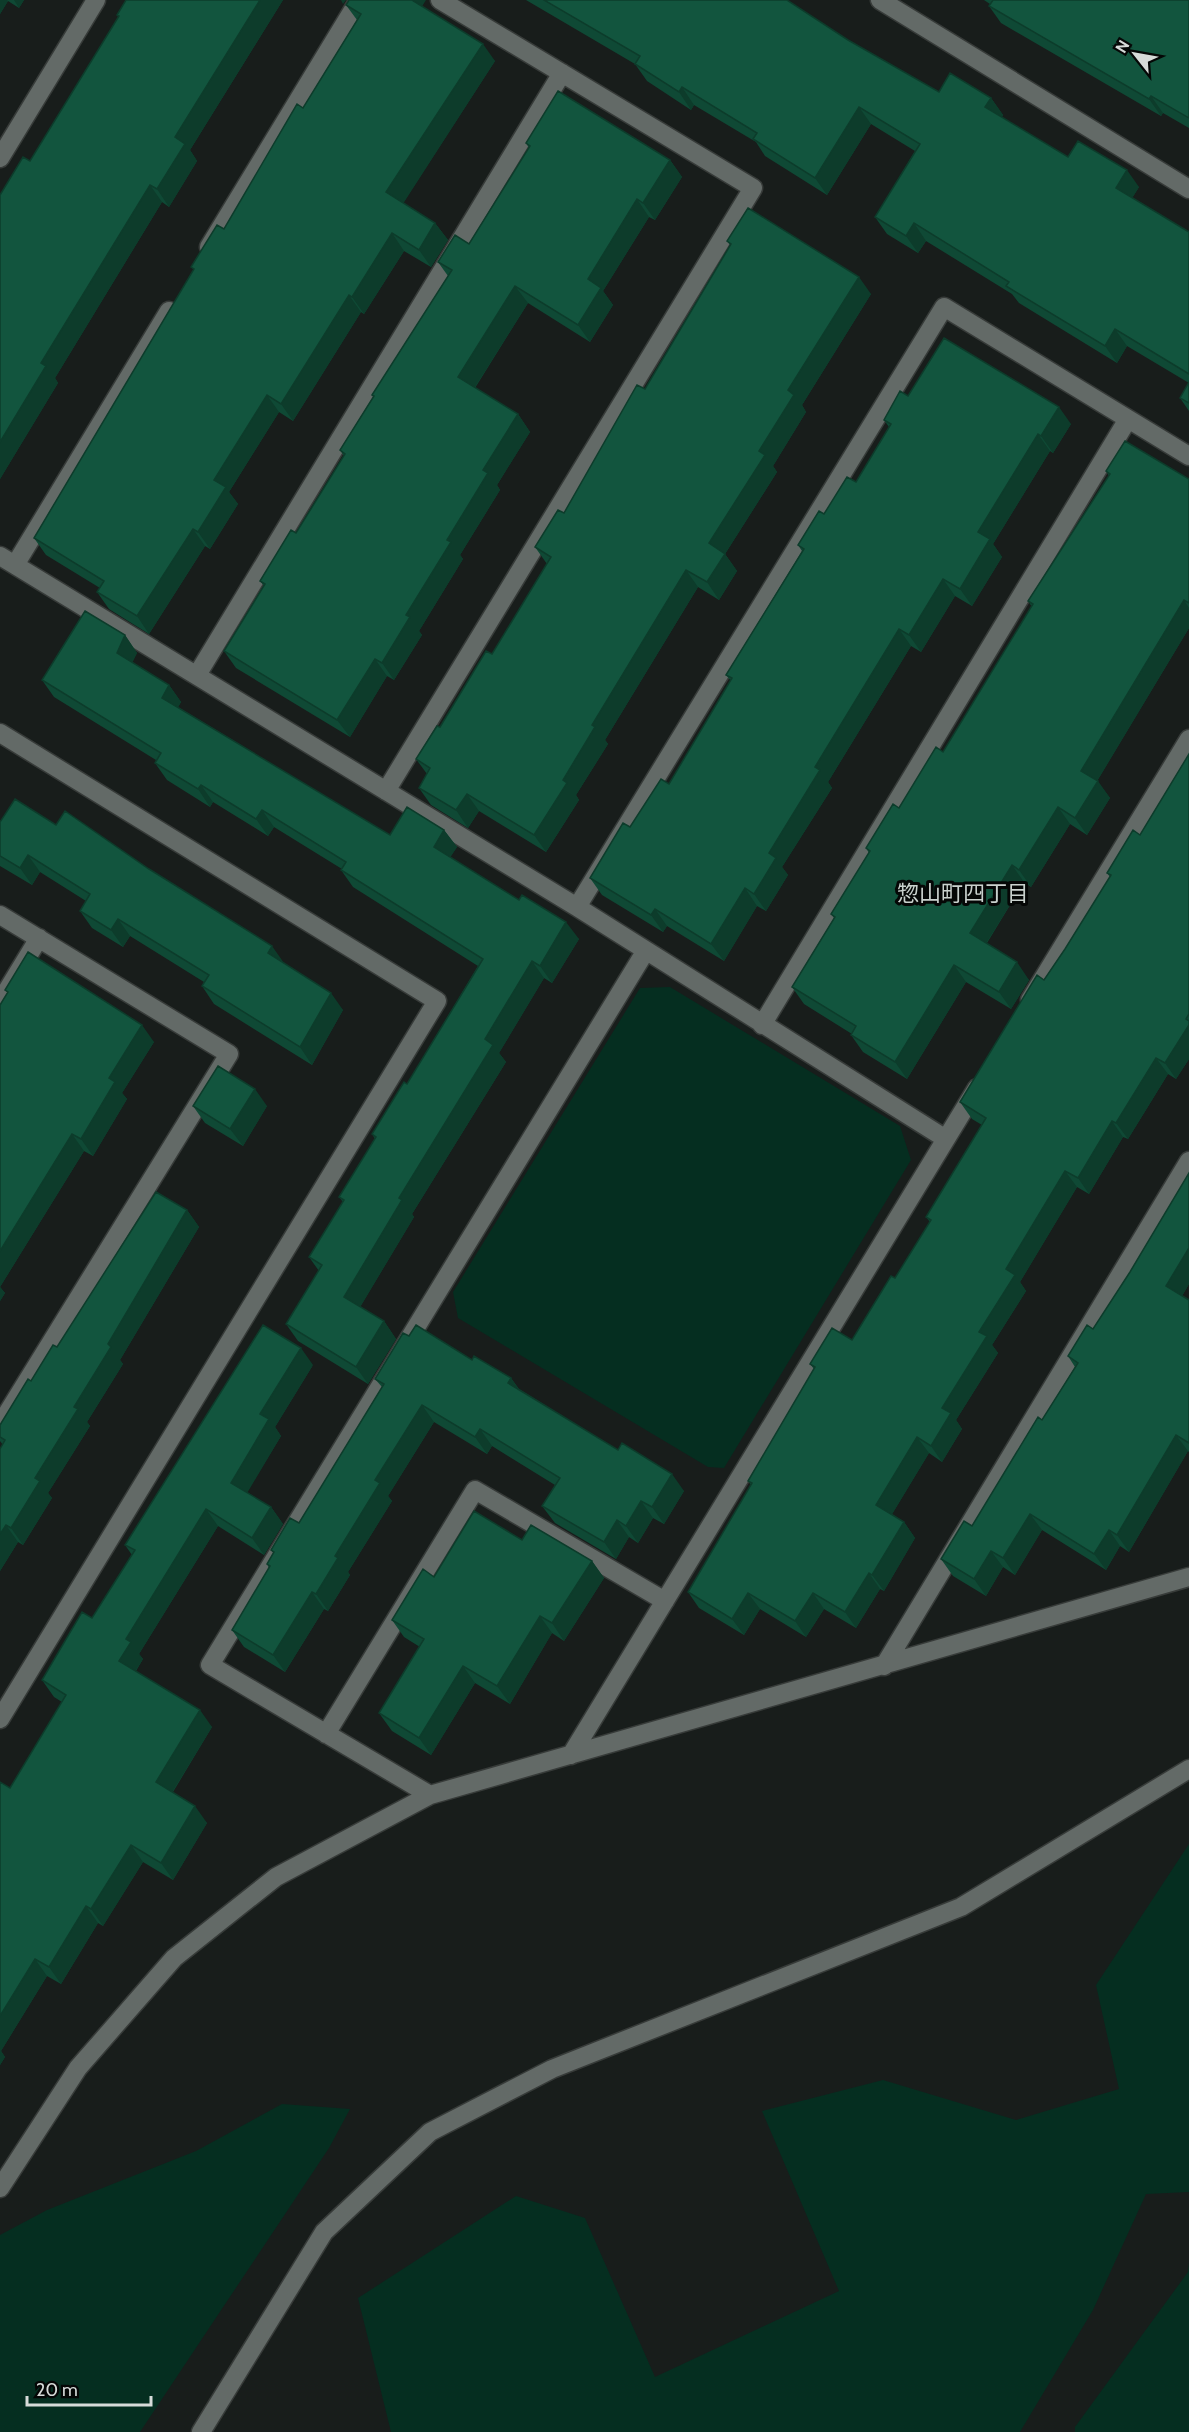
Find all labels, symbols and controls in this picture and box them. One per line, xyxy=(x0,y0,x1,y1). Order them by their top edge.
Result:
north arrow xyxy=(1105,24,1165,84)
text: N xyxy=(1112,37,1134,56)
district label: 惣山町四丁目 xyxy=(897,880,1029,907)
scale bar xyxy=(27,2369,152,2407)
text: 20 m xyxy=(36,2379,78,2401)

